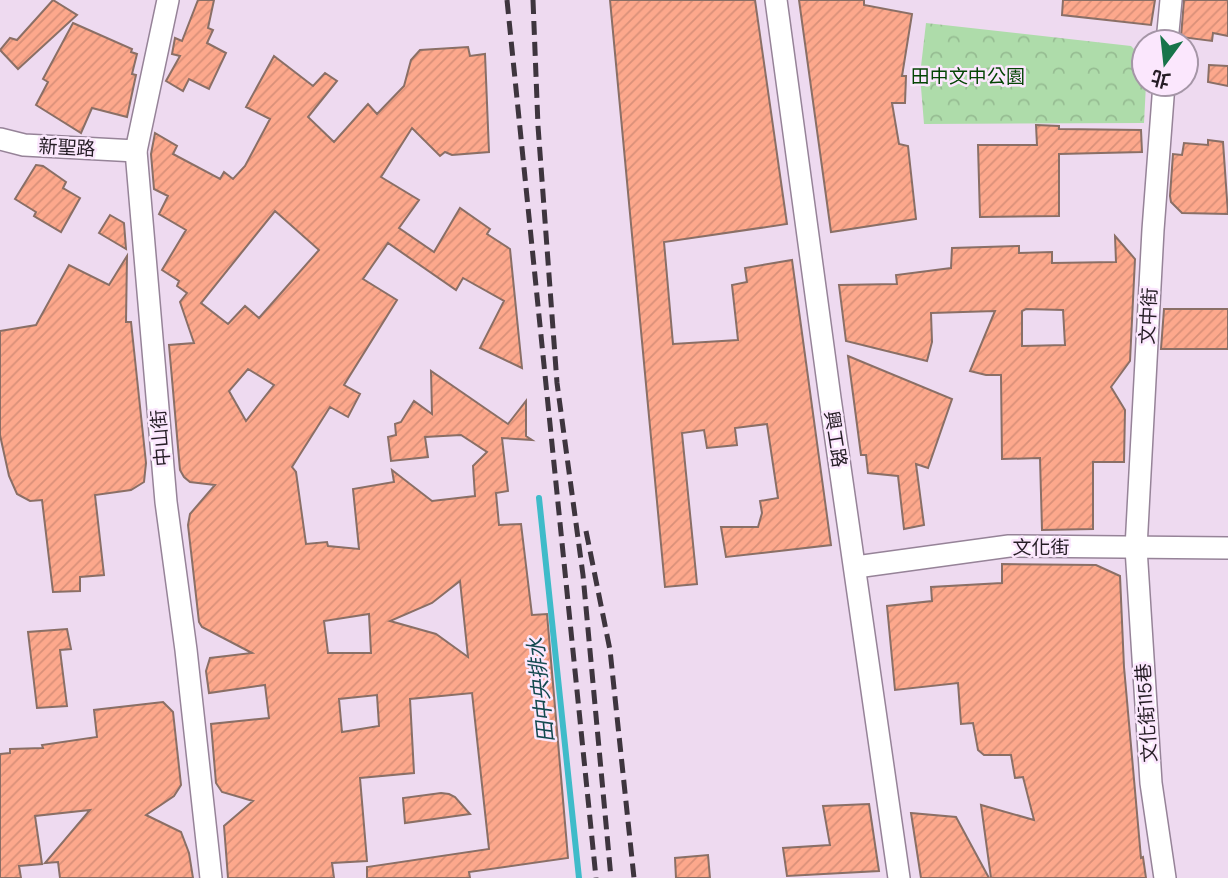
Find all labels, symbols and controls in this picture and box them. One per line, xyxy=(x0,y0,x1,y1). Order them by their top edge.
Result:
north arrow xyxy=(1130,28,1200,98)
park label: 田中文中公園 xyxy=(911,64,1025,89)
text: 北 xyxy=(1148,64,1173,93)
street label: 新聖路 xyxy=(38,134,96,161)
street label: 文中街 xyxy=(1135,287,1162,345)
street label: 中山街 xyxy=(146,408,175,467)
street label: 興工路 xyxy=(819,409,852,469)
street label: 文化街 xyxy=(1012,535,1070,560)
water label: 田中央排水 xyxy=(521,635,560,744)
street label: 文化街115巷 xyxy=(1131,662,1162,763)

